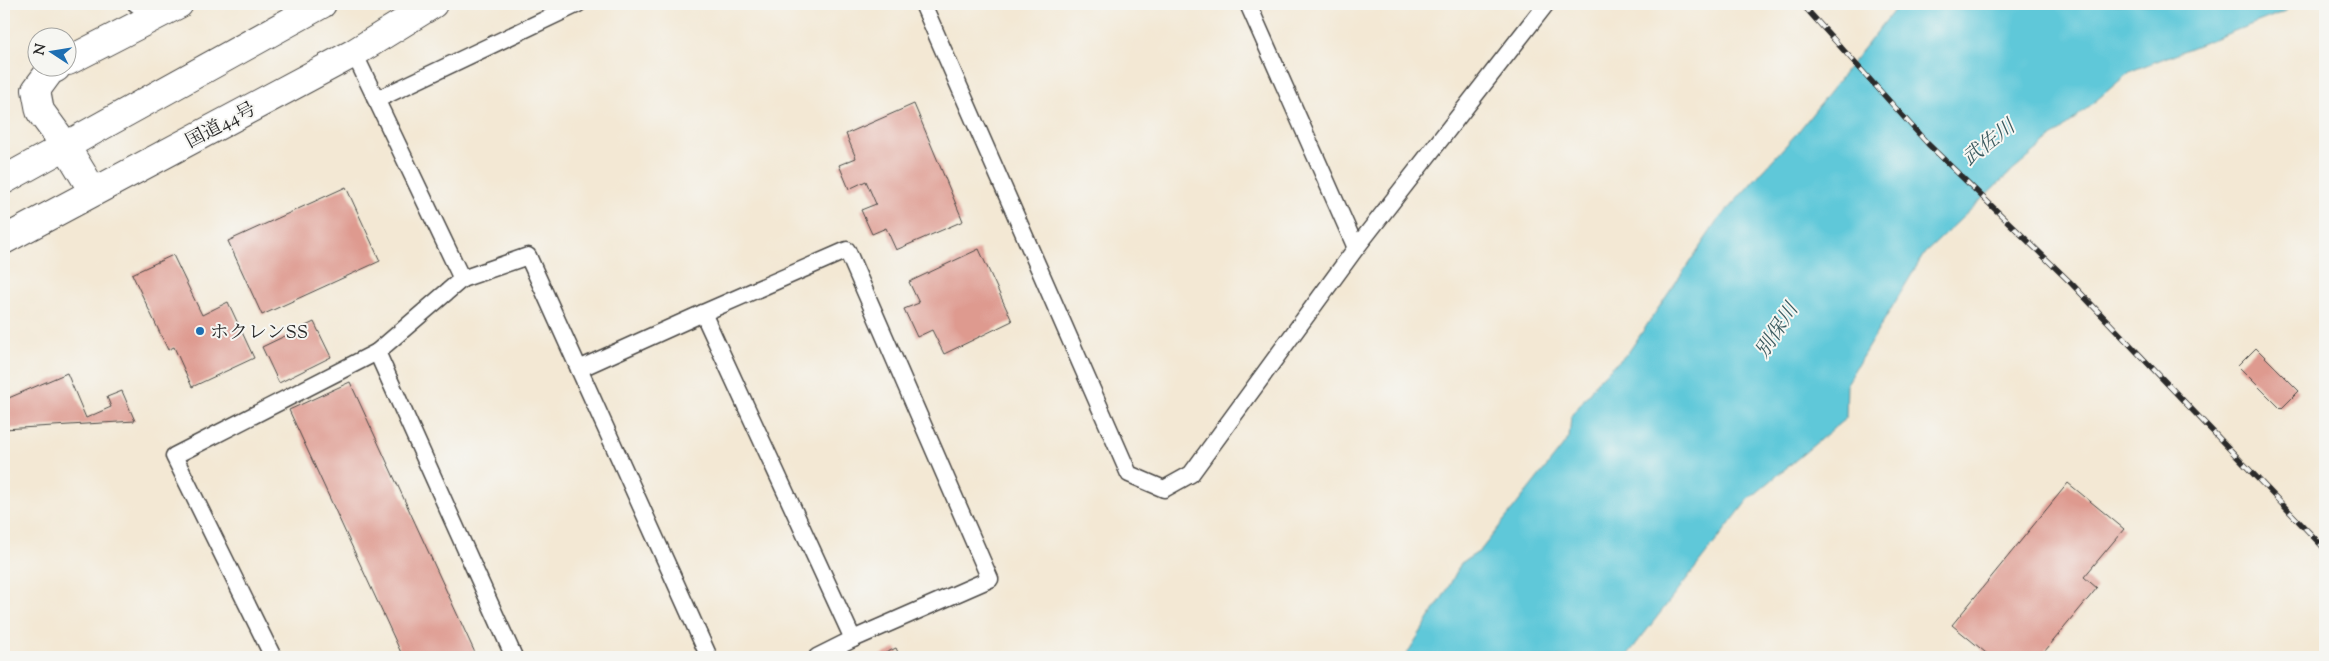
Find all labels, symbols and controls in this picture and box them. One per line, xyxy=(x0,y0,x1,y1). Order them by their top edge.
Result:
north arrow xyxy=(28,28,78,78)
text: N xyxy=(30,42,52,57)
street label: 国道44号 xyxy=(181,96,261,156)
water label: 武佐川 xyxy=(1957,113,2024,174)
water label: 別保川 xyxy=(1750,297,1808,364)
place label: ホクレンSS xyxy=(210,320,308,347)
marker: ホクレンSS xyxy=(194,325,206,337)

